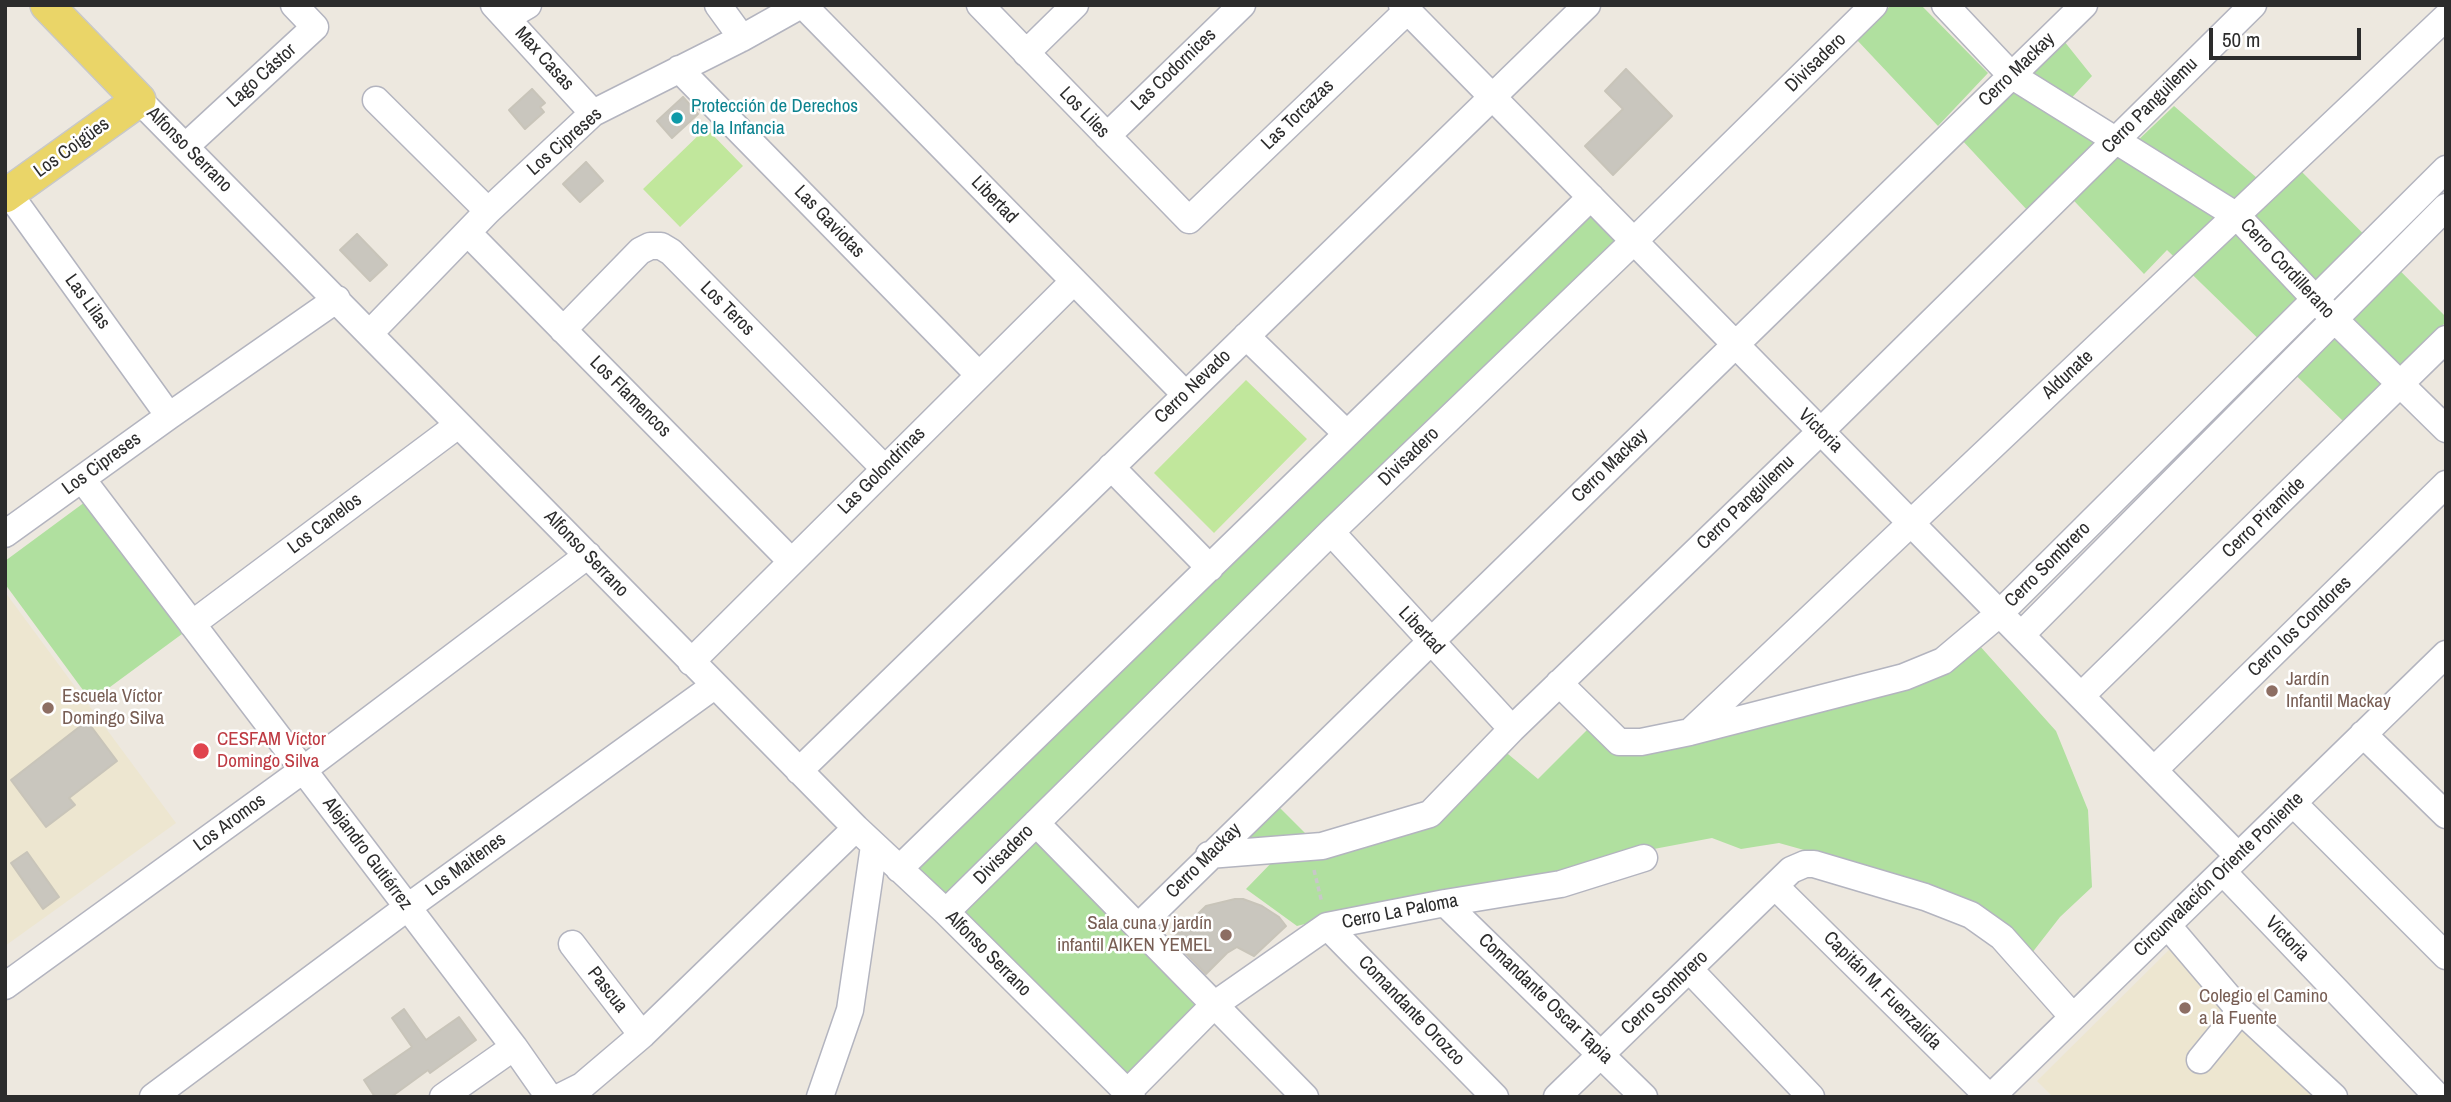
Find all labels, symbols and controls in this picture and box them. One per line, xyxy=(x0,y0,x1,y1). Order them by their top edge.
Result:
scale bar xyxy=(2213,14,2365,58)
street label: Max Casas xyxy=(509,22,579,96)
street label: Las Codornices xyxy=(1127,24,1221,116)
text: 50 m xyxy=(2222,25,2260,54)
street label: Cerro Mackay xyxy=(1974,28,2060,112)
street label: Divisadero xyxy=(1781,29,1851,97)
street label: Lago Cástor xyxy=(223,39,301,113)
street label: Cerro Panguilemu xyxy=(2097,53,2203,159)
street label: Las Torcazas xyxy=(1257,75,1339,155)
street label: Los Liles xyxy=(1054,83,1114,143)
place label: Protección de Derechos de la Infancia xyxy=(691,96,858,140)
street label: Alfonso Serrano xyxy=(141,102,237,198)
street label: Los Cipreses xyxy=(523,103,607,181)
marker: Protección de Derechos de la Infancia xyxy=(669,110,685,126)
street label: Los Coigües xyxy=(30,113,114,183)
street label: Libertad xyxy=(966,172,1022,228)
street label: Las Gaviotas xyxy=(789,181,869,263)
street label: Cerro Cordillerano xyxy=(2235,214,2339,324)
street label: Las Lilas xyxy=(59,270,115,334)
street label: Los Teros xyxy=(695,277,759,341)
street label: Cerro Nevado xyxy=(1150,345,1236,429)
street label: Aldunate xyxy=(2038,346,2098,404)
street label: Los Flamencos xyxy=(585,352,675,442)
street label: Victoria xyxy=(1793,404,1847,458)
street label: Las Golondrinas xyxy=(834,423,930,519)
street label: Divisadero xyxy=(1374,423,1444,491)
street label: Cerro Mackay xyxy=(1567,424,1653,508)
street label: Los Cipreses xyxy=(58,428,146,500)
street label: Cerro Panguilemu xyxy=(1693,451,1799,555)
street label: Cerro Piramide xyxy=(2218,473,2310,563)
street label: Los Canelos xyxy=(284,489,366,559)
street label: Alfonso Serrano xyxy=(539,506,633,602)
street label: Cerro Sombrero xyxy=(2000,517,2096,613)
street label: Cerro los Condores xyxy=(2243,572,2357,682)
street label: Libertad xyxy=(1393,602,1449,660)
place label: Jardín Infantil Mackay xyxy=(2286,669,2391,713)
marker: Jardín Infantil Mackay xyxy=(2264,683,2280,699)
place label: Escuela Víctor Domingo Silva xyxy=(62,686,164,730)
marker: Escuela Víctor Domingo Silva xyxy=(40,700,56,716)
place label: CESFAM Víctor Domingo Silva xyxy=(217,729,326,773)
marker: CESFAM Víctor Domingo Silva xyxy=(191,741,211,761)
street label: Circunvalación Oriente Poniente xyxy=(2129,788,2309,962)
street label: Los Aromos xyxy=(190,789,270,857)
street label: Alejandro Gutiérrez xyxy=(317,793,417,915)
street label: Cerro Mackay xyxy=(1162,819,1246,903)
street label: Divisadero xyxy=(969,820,1039,890)
street label: Los Maitenes xyxy=(421,828,511,902)
street label: Cerro La Paloma xyxy=(1340,890,1460,934)
street label: Alfonso Serrano xyxy=(940,906,1036,1002)
street label: Victoria xyxy=(2260,912,2314,966)
place label: Sala cuna y jardín infantil AIKEN YEMEL xyxy=(1057,913,1212,957)
marker: Sala cuna y jardín infantil AIKEN YEMEL xyxy=(1218,927,1234,943)
street label: Capitán M. Fuenzalida xyxy=(1818,927,1946,1055)
street label: Comandante Oscar Tapia xyxy=(1473,929,1617,1069)
street label: Cerro Sombrero xyxy=(1617,946,1713,1040)
street label: Comandante Orozco xyxy=(1353,951,1469,1071)
street label: Pascua xyxy=(582,963,632,1017)
place label: Colegio el Camino a la Fuente xyxy=(2199,986,2328,1030)
marker: Colegio el Camino a la Fuente xyxy=(2177,1000,2193,1016)

